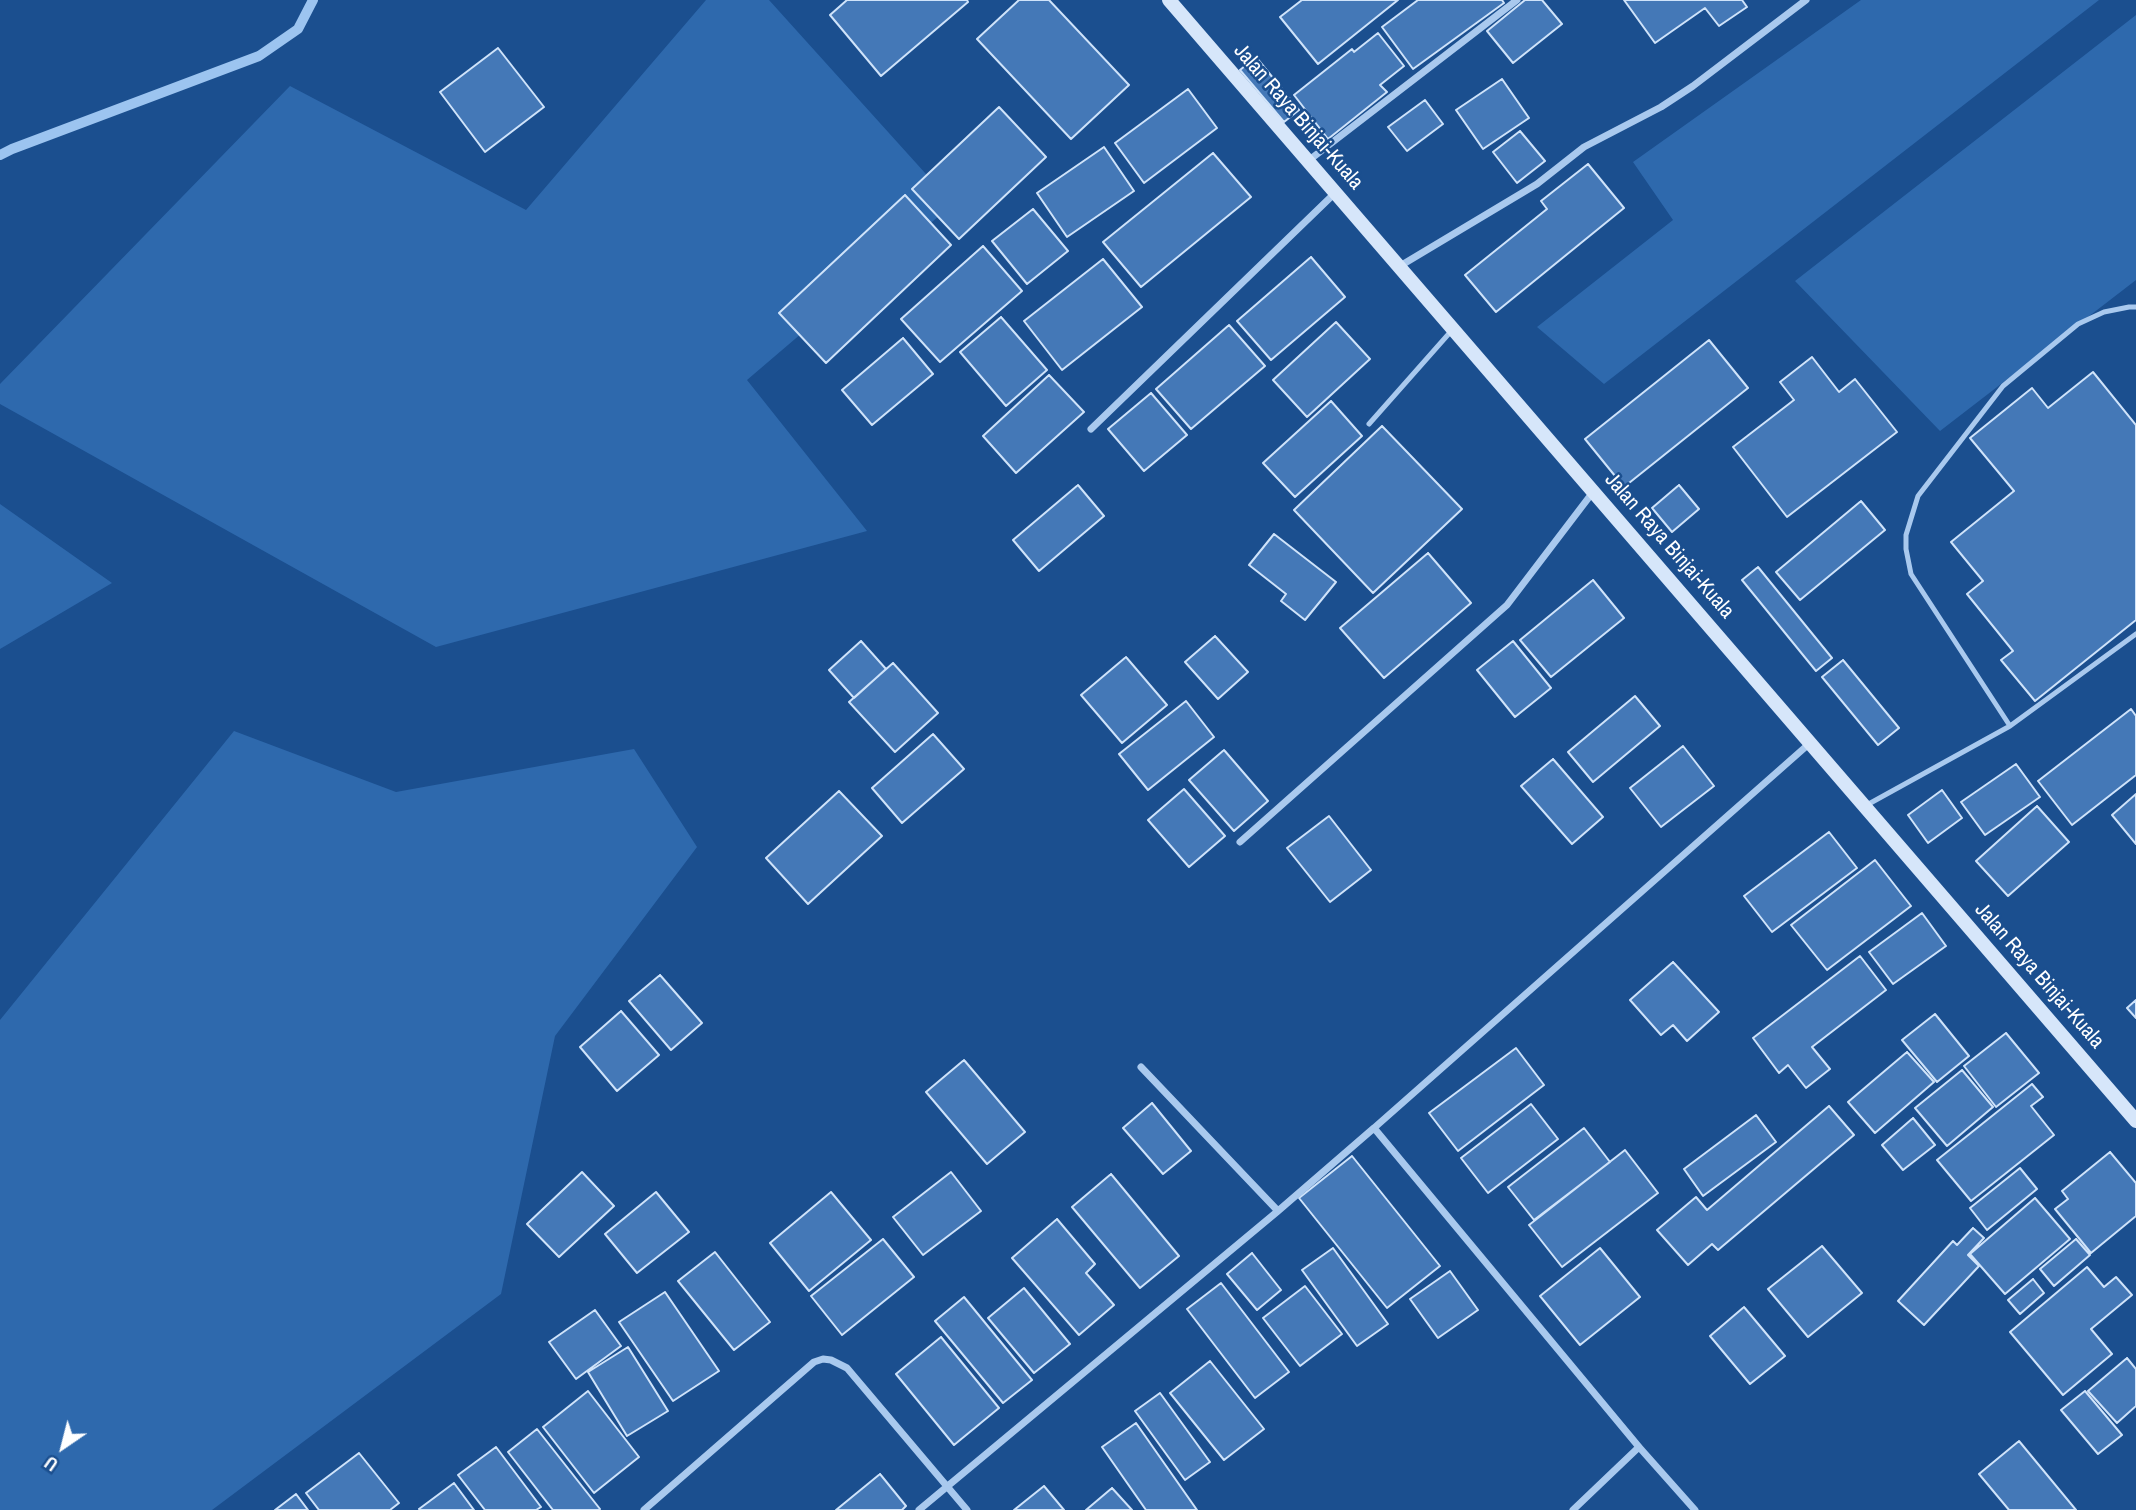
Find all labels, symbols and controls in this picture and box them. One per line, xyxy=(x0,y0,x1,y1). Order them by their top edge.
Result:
street label: Jalan Raya Binjai-Kuala xyxy=(1228,39,1368,195)
street label: Jalan Raya Binjai-Kuala xyxy=(1599,468,1739,624)
street label: Jalan Raya Binjai-Kuala xyxy=(1969,898,2109,1054)
north arrow xyxy=(28,1412,98,1482)
text: U xyxy=(39,1450,63,1478)

